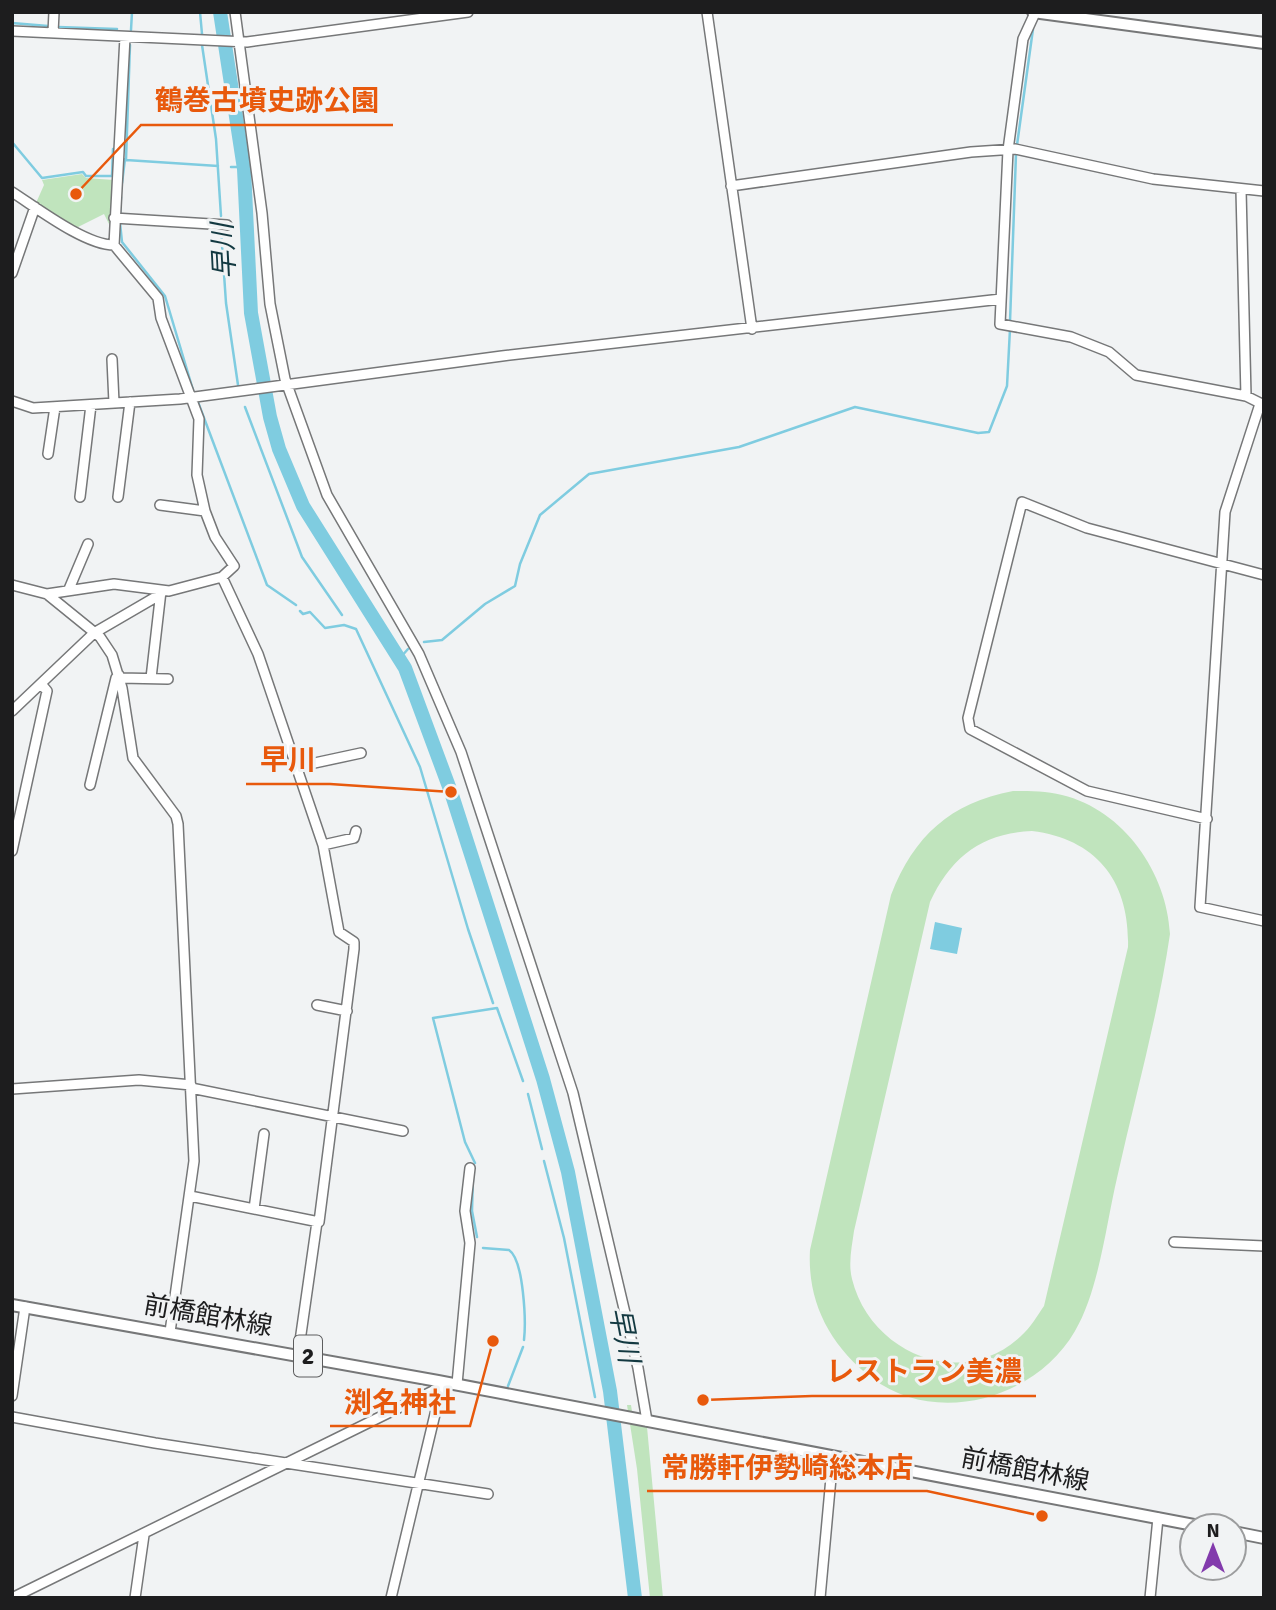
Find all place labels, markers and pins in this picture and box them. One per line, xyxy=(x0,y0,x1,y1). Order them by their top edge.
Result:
callout: 鶴巻古墳史跡公園 xyxy=(141,76,393,125)
callout: 早川 xyxy=(246,735,330,784)
callout: レストラン美濃 xyxy=(812,1347,1036,1396)
callout: 渕名神社 xyxy=(330,1377,470,1426)
callout: 常勝軒伊勢崎総本店 xyxy=(647,1442,927,1491)

